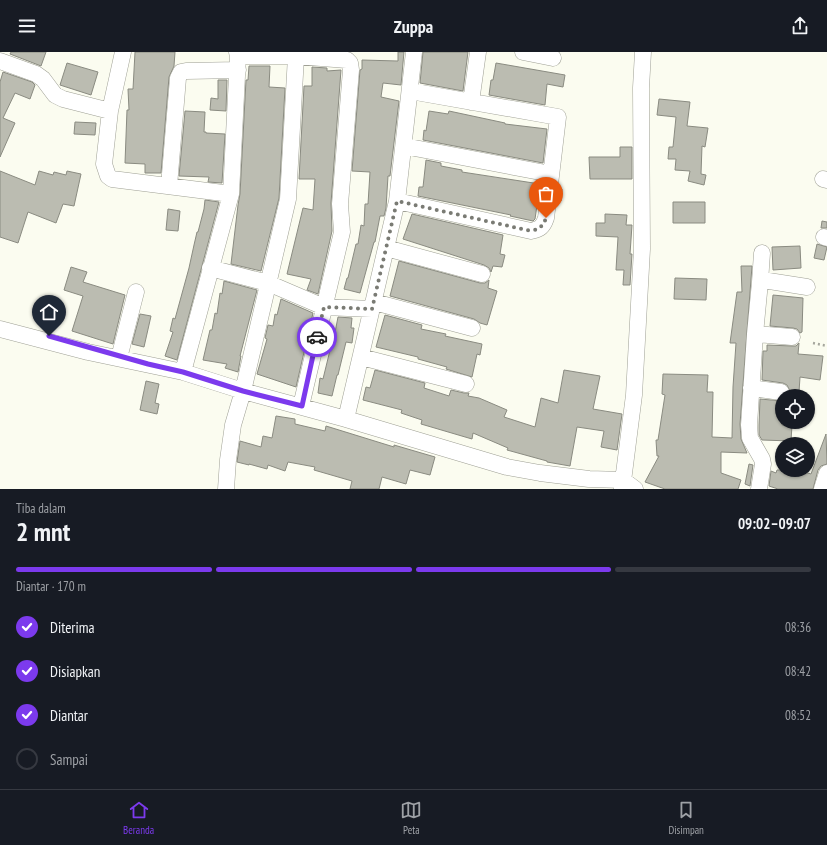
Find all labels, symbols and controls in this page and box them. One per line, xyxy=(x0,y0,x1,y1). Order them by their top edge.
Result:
icon: menu xyxy=(16,15,38,37)
text: Zuppa xyxy=(394,15,433,38)
icon: share xyxy=(789,15,811,37)
pin xyxy=(529,177,563,218)
icon: bag xyxy=(535,183,557,205)
pin xyxy=(32,295,66,336)
icon: home xyxy=(38,301,60,323)
courier xyxy=(297,317,337,357)
icon: car xyxy=(306,326,328,348)
map controls xyxy=(775,389,815,477)
button: locate xyxy=(775,389,815,429)
button: layers xyxy=(775,437,815,477)
text: Tiba dalam xyxy=(16,500,66,517)
text: 09:02–09:07 xyxy=(738,514,811,533)
text: 2 mnt xyxy=(16,515,70,548)
text: Diantar · 170 m xyxy=(16,578,86,595)
icon: check xyxy=(16,616,38,638)
text: Diterima xyxy=(50,618,94,637)
text: 08:36 xyxy=(785,619,811,636)
icon: check xyxy=(16,660,38,682)
text: Disiapkan xyxy=(50,662,100,681)
text: 08:42 xyxy=(785,663,811,680)
icon: check xyxy=(16,704,38,726)
text: Diantar xyxy=(50,706,88,725)
text: 08:52 xyxy=(785,707,811,724)
text: Sampai xyxy=(50,750,88,769)
tab: Beranda xyxy=(123,799,154,837)
tab: Peta xyxy=(400,799,422,837)
tab: Disimpan xyxy=(668,799,704,837)

